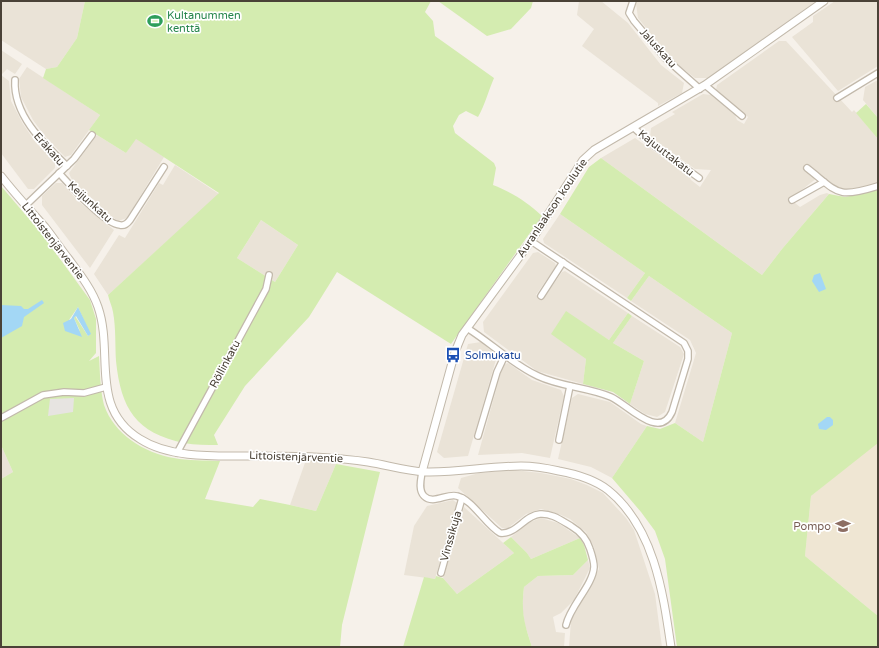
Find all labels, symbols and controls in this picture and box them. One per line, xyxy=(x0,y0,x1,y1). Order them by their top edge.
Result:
place label: Kultanummen kenttä xyxy=(167,9,241,35)
sports icon: Kultanummen kenttä xyxy=(146,12,164,30)
street label: Jaluskatu xyxy=(637,25,679,71)
street label: Kajuuttakatu xyxy=(636,127,696,179)
street label: Eräkatu xyxy=(31,130,67,168)
street label: Auranlaakson koulutie xyxy=(514,156,590,260)
street label: Keijunkatu xyxy=(65,179,115,225)
street label: Littoistenjärventie xyxy=(19,200,87,282)
street label: Röllinkatu xyxy=(207,338,243,390)
bus stop icon: Solmukatu xyxy=(444,346,462,364)
place label: Solmukatu xyxy=(465,349,521,362)
street label: Littoistenjärventie xyxy=(249,449,343,465)
street label: Vinssikuja xyxy=(438,509,464,563)
school or university icon: Pompo xyxy=(834,517,852,535)
place label: Pompo xyxy=(793,520,831,533)

